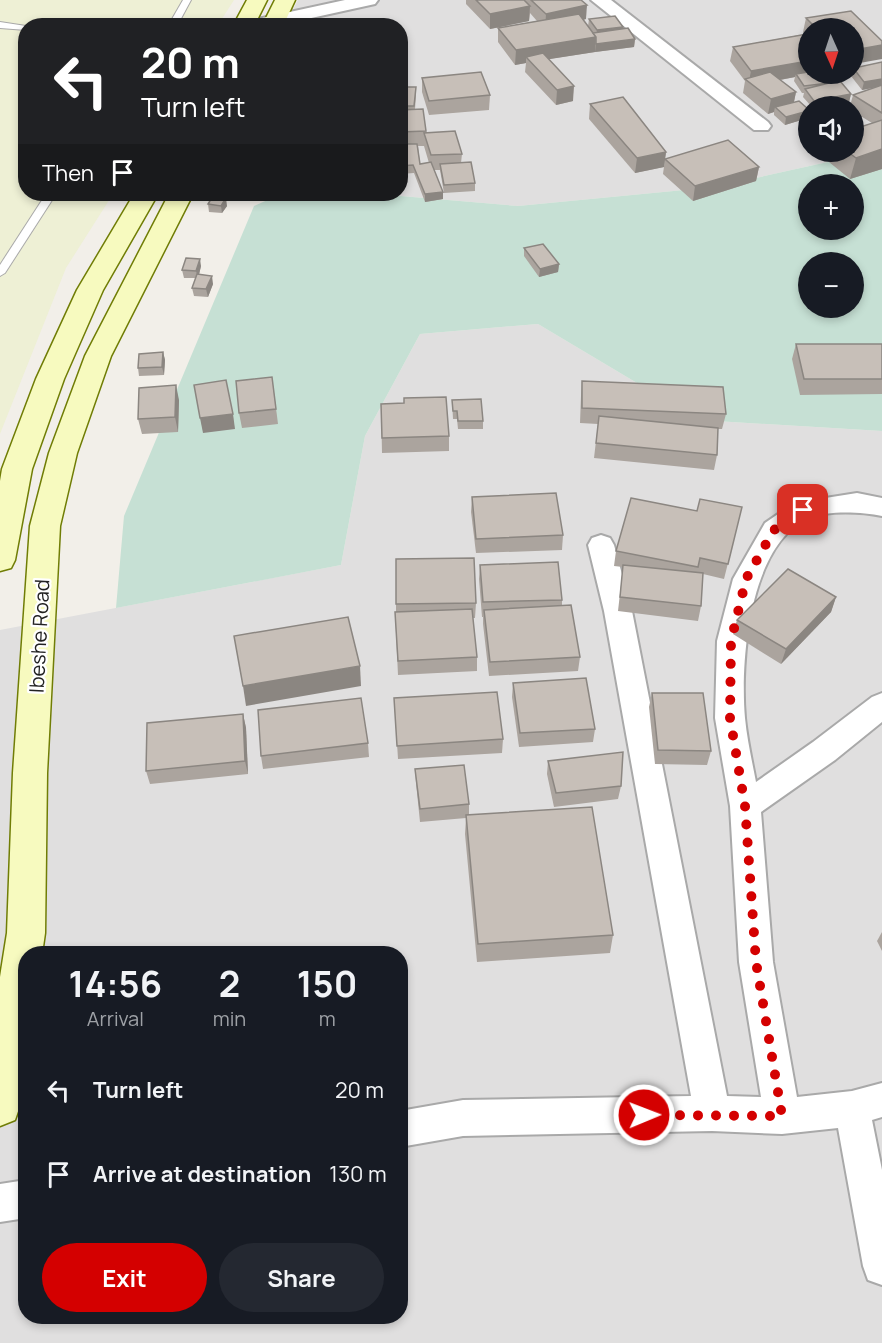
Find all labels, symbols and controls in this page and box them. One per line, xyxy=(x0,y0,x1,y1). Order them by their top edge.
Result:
north arrow xyxy=(798,18,864,84)
map controls xyxy=(798,18,864,318)
text: 20 m xyxy=(141,33,240,91)
icon: left xyxy=(42,42,120,120)
text: Turn left xyxy=(141,88,245,125)
button: sound xyxy=(798,96,864,162)
icon: arrive xyxy=(106,156,139,189)
text: Then xyxy=(42,158,94,188)
button: + xyxy=(798,174,864,240)
button: − xyxy=(798,252,864,318)
pin xyxy=(777,484,828,535)
icon: arrive xyxy=(786,493,819,526)
street label: Ibeshe Road xyxy=(23,579,55,693)
text: 14:56 xyxy=(69,959,162,1008)
text: 2 xyxy=(219,959,240,1008)
text: 150 xyxy=(297,959,357,1008)
text: Arrival xyxy=(87,1005,144,1032)
text: min xyxy=(213,1005,246,1032)
text: m xyxy=(319,1005,336,1032)
icon: left xyxy=(42,1074,75,1107)
text: Turn left xyxy=(93,1075,183,1105)
text: 20 m xyxy=(335,1075,384,1105)
position arrow xyxy=(612,1083,676,1147)
icon: arrive xyxy=(42,1158,75,1191)
text: Arrive at destination xyxy=(93,1159,311,1189)
text: 130 m xyxy=(329,1159,387,1189)
button: Exit xyxy=(42,1243,207,1312)
button: Share xyxy=(219,1243,384,1312)

